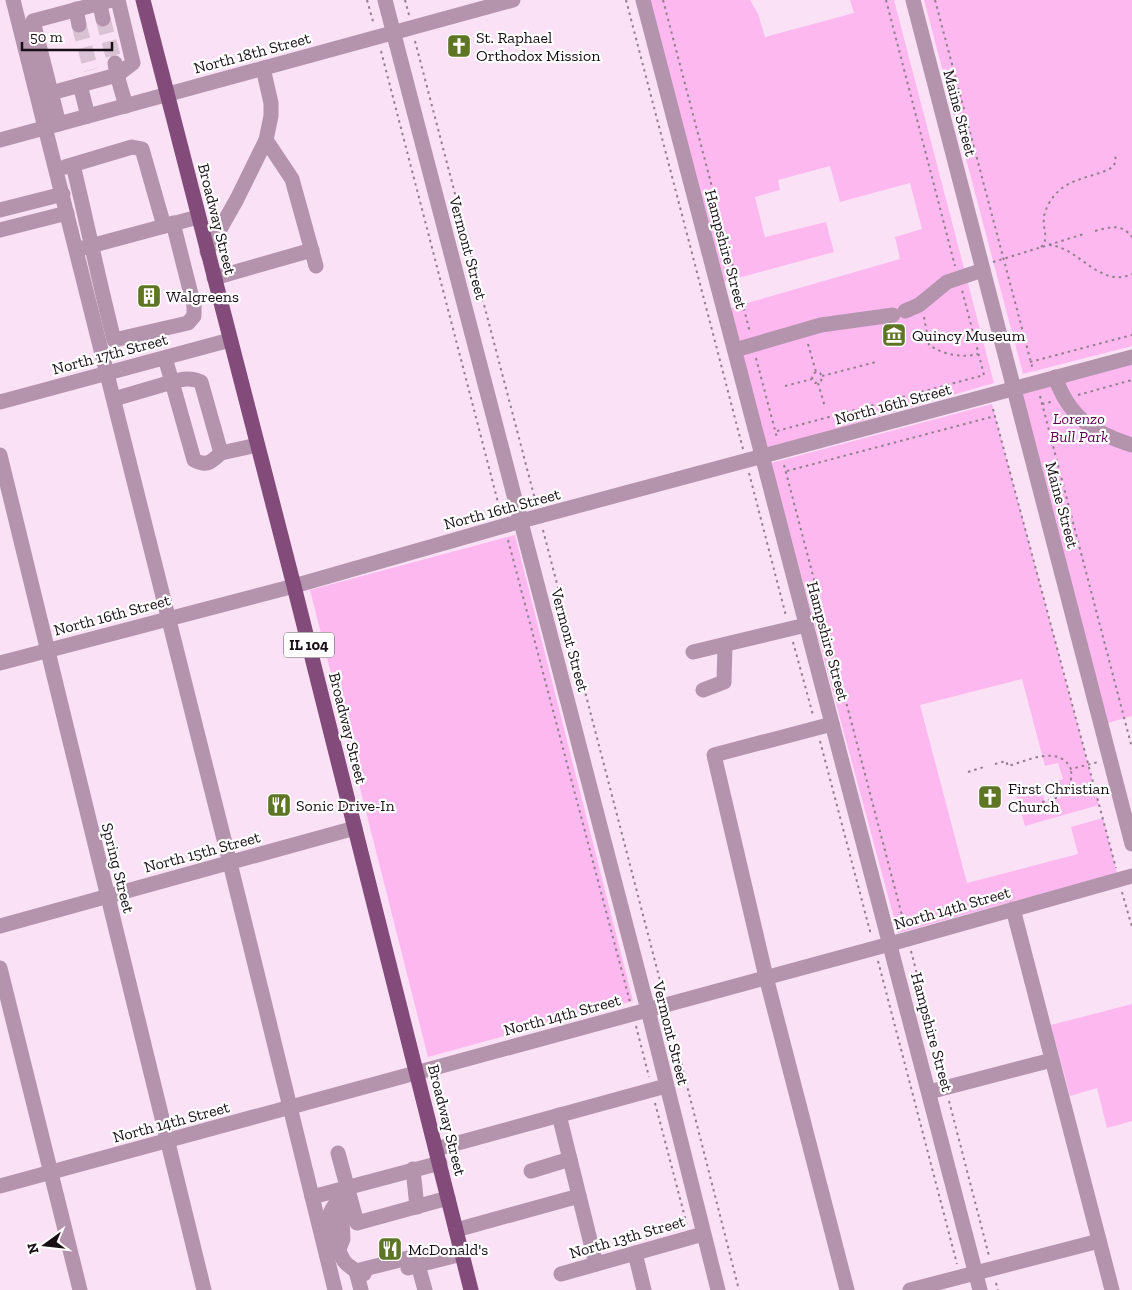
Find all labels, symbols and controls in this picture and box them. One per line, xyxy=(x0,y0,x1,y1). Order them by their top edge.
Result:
scale bar xyxy=(22,20,112,52)
text: 50 m xyxy=(30,28,63,46)
street label: North 18th Street xyxy=(192,28,312,78)
place label: St. Raphael Orthodox Mission xyxy=(476,28,601,65)
church icon: St. Raphael Orthodox Mission xyxy=(446,33,472,59)
street label: Maine Street xyxy=(939,68,981,158)
street label: Broadway Street xyxy=(194,161,240,277)
street label: Hampshire Street xyxy=(701,187,751,311)
street label: Vermont Street xyxy=(445,193,491,302)
building icon: Walgreens xyxy=(136,283,162,309)
place label: Walgreens xyxy=(166,287,239,306)
museum icon: Quincy Museum xyxy=(881,322,907,348)
place label: Quincy Museum xyxy=(912,326,1025,345)
street label: North 17th Street xyxy=(50,329,170,379)
street label: North 16th Street xyxy=(833,379,953,429)
park label: Lorenzo Bull Park xyxy=(1050,409,1108,446)
street label: Maine Street xyxy=(1041,460,1083,550)
street label: North 16th Street xyxy=(442,484,562,534)
street label: Hampshire Street xyxy=(803,579,853,703)
street label: Vermont Street xyxy=(547,585,593,694)
street label: North 16th Street xyxy=(52,590,172,640)
road number: IL 104 xyxy=(284,632,334,658)
street label: Broadway Street xyxy=(325,670,371,786)
place label: First Christian Church xyxy=(1008,779,1110,816)
church icon: First Christian Church xyxy=(977,784,1003,810)
restaurant icon: Sonic Drive-In xyxy=(266,792,292,818)
place label: Sonic Drive-In xyxy=(296,796,395,815)
street label: Spring Street xyxy=(98,821,138,915)
street label: North 15th Street xyxy=(142,827,262,877)
street label: North 14th Street xyxy=(892,882,1012,934)
street label: Hampshire Street xyxy=(907,970,957,1094)
street label: Vermont Street xyxy=(649,978,693,1087)
street label: North 14th Street xyxy=(502,990,623,1040)
street label: Broadway Street xyxy=(424,1062,470,1178)
street label: North 14th Street xyxy=(111,1097,232,1147)
street label: North 13th Street xyxy=(567,1211,687,1263)
north arrow xyxy=(20,1220,70,1270)
restaurant icon: McDonald's xyxy=(377,1236,403,1262)
place label: McDonald's xyxy=(408,1240,488,1259)
text: N xyxy=(23,1241,43,1256)

